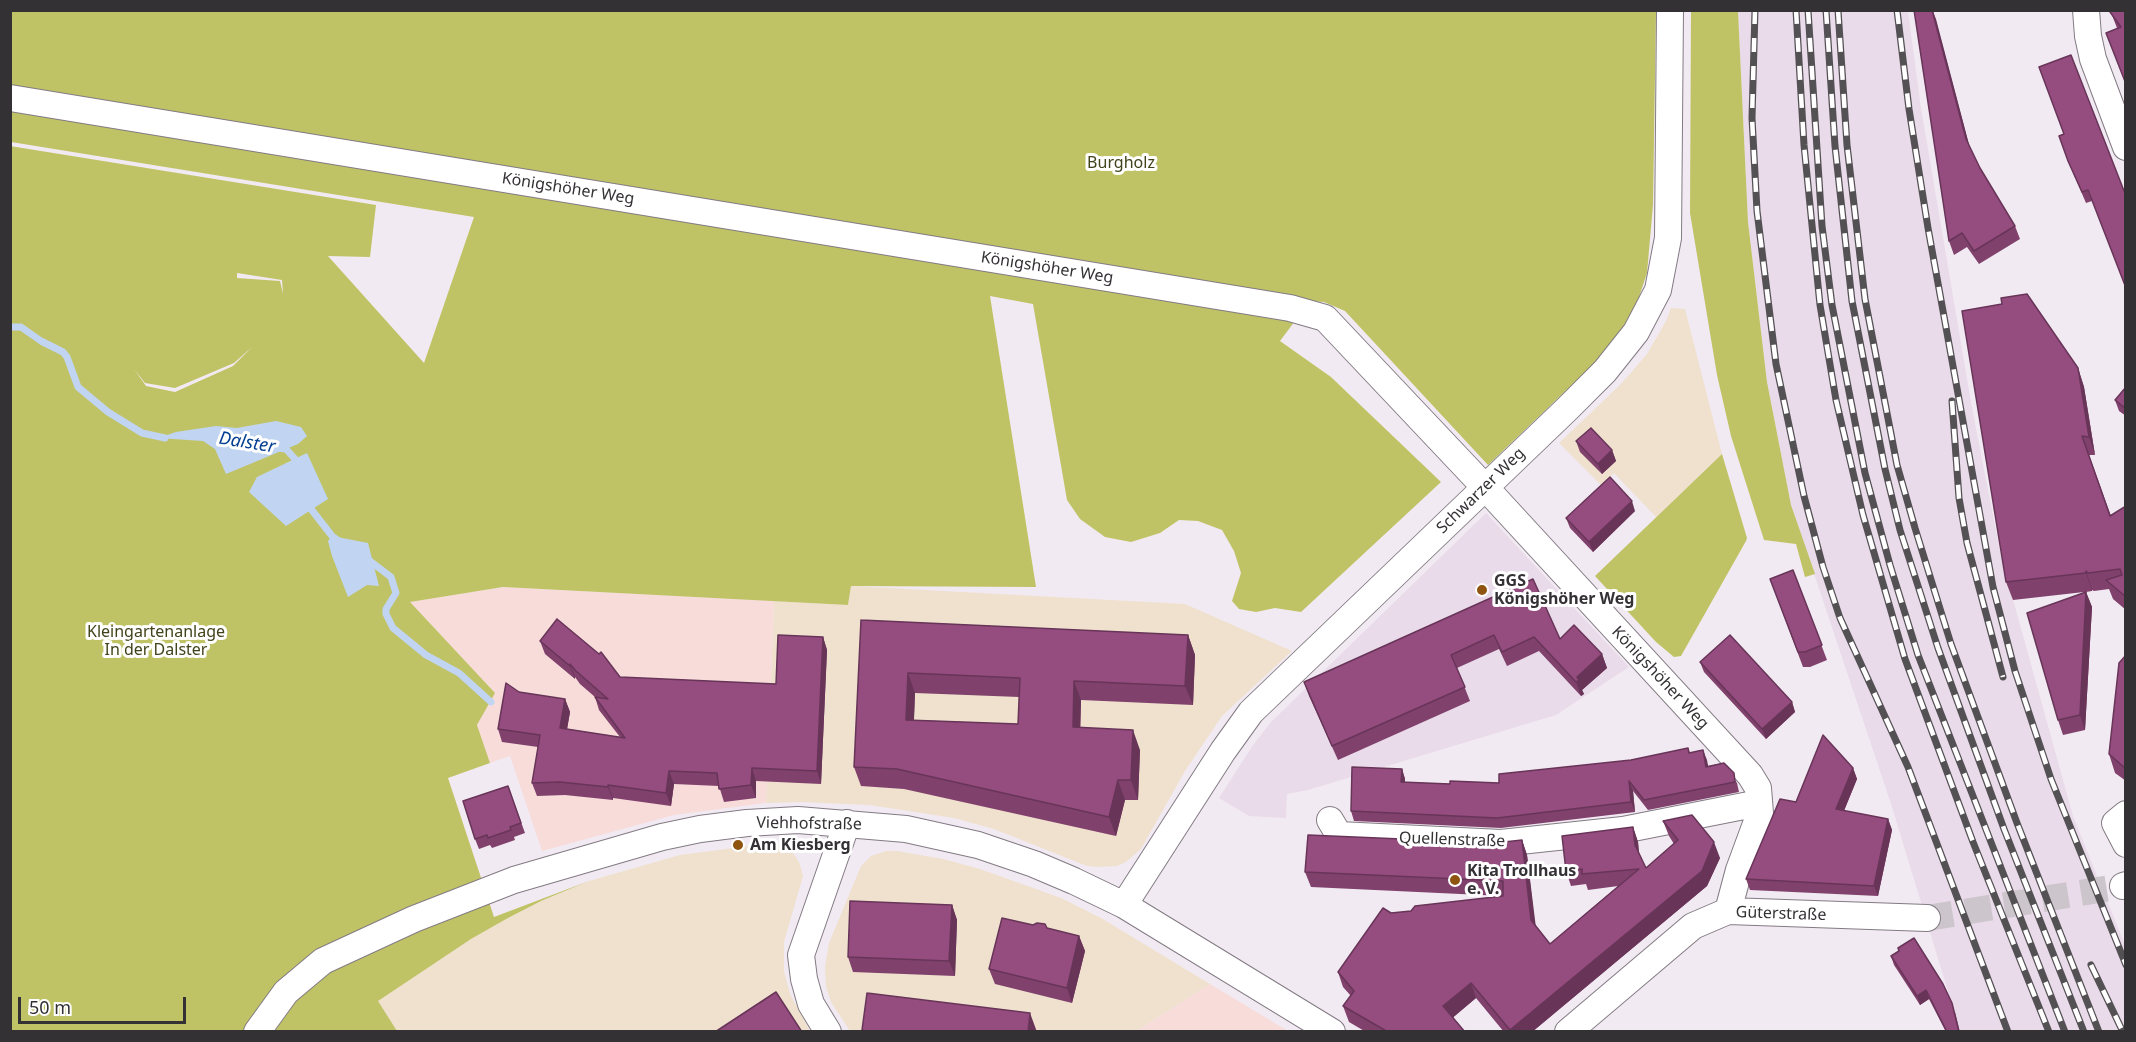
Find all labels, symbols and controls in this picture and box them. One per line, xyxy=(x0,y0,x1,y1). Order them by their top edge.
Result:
park label: Burgholz xyxy=(1087,153,1155,173)
street label: Königshöher Weg xyxy=(500,169,636,209)
street label: Königshöher Weg xyxy=(979,248,1115,288)
water label: Dalster xyxy=(217,428,277,458)
street label: Schwarzer Weg xyxy=(1433,444,1529,538)
place label: GGS Königshöher Weg xyxy=(1494,571,1634,609)
marker: GGS Königshöher Weg xyxy=(1475,583,1489,597)
park label: Kleingartenanlage In der Dalster xyxy=(87,622,225,660)
street label: Königshöher Weg xyxy=(1607,623,1713,733)
street label: Viehhofstraße xyxy=(756,813,862,835)
street label: Quellenstraße xyxy=(1398,829,1506,851)
place label: Am Kiesberg xyxy=(750,835,851,855)
marker: Am Kiesberg xyxy=(731,838,745,852)
place label: Kita Trollhaus e. V. xyxy=(1467,861,1576,899)
marker: Kita Trollhaus e. V. xyxy=(1448,873,1462,887)
street label: Güterstraße xyxy=(1735,903,1827,925)
scale bar xyxy=(21,985,189,1023)
text: 50 m xyxy=(29,995,71,1019)

